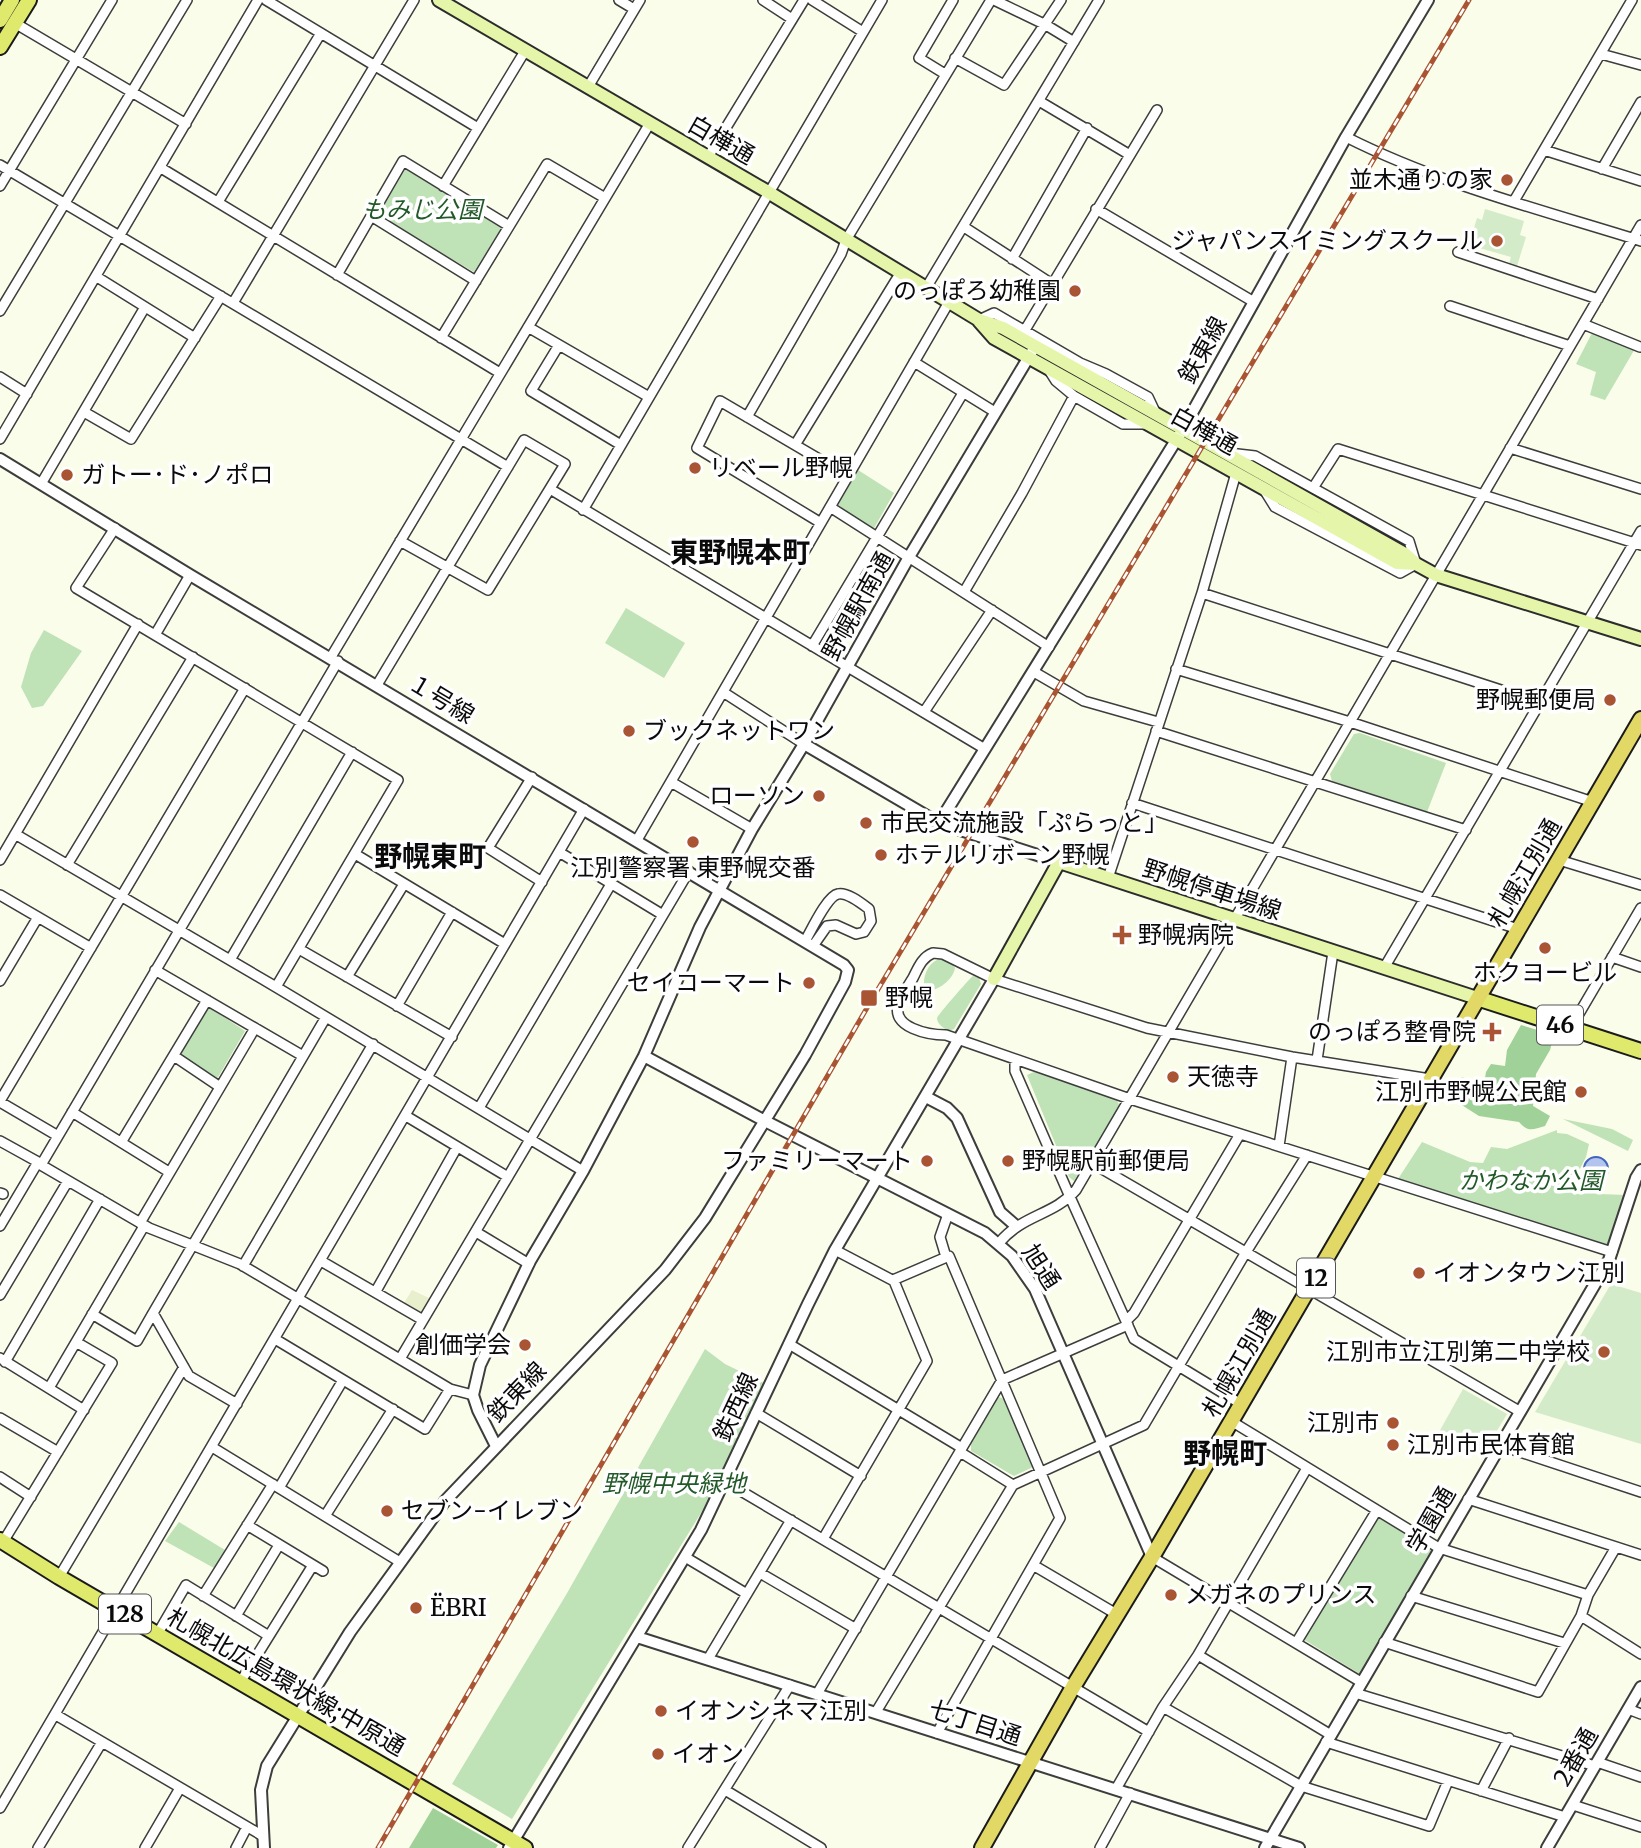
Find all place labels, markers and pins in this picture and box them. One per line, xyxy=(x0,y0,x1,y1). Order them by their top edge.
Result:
place label: 並木通りの家 xyxy=(1349,164,1493,195)
marker: 並木通りの家 xyxy=(1499,172,1515,188)
place label: ジャパンスイミングスクール xyxy=(1171,225,1483,256)
marker: ジャパンスイミングスクール xyxy=(1489,233,1505,249)
place label: のっぽろ幼稚園 xyxy=(893,275,1061,306)
marker: のっぽろ幼稚園 xyxy=(1067,283,1083,299)
place label: リベール野幌 xyxy=(709,452,853,483)
place label: ガトー･ド･ノポロ xyxy=(81,459,273,490)
marker: リベール野幌 xyxy=(687,460,703,476)
marker: ガトー･ド･ノポロ xyxy=(59,467,75,483)
place label: 野幌郵便局 xyxy=(1476,684,1596,715)
marker: 野幌郵便局 xyxy=(1602,692,1618,708)
place label: ブックネットワン xyxy=(643,715,835,746)
marker: ブックネットワン xyxy=(621,723,637,739)
place label: ローソン xyxy=(709,780,805,811)
marker: ローソン xyxy=(811,788,827,804)
place label: 市民交流施設「ぷらっと」 xyxy=(880,807,1168,838)
marker: 市民交流施設「ぷらっと」 xyxy=(858,815,874,831)
marker: 江別警察署 東野幌交番 xyxy=(685,834,701,850)
place label: ホテルリボーン野幌 xyxy=(895,839,1110,870)
marker: ホテルリボーン野幌 xyxy=(873,847,889,863)
place label: 江別警察署 東野幌交番 xyxy=(570,852,816,883)
place label: 野幌病院 xyxy=(1138,919,1234,950)
marker: 野幌病院 xyxy=(1112,925,1132,945)
marker: ホクヨービル xyxy=(1537,940,1553,956)
place label: ホクヨービル xyxy=(1473,957,1617,988)
place label: セイコーマート xyxy=(627,967,795,998)
marker: セイコーマート xyxy=(801,975,817,991)
place label: 野幌 xyxy=(885,982,933,1013)
marker: 野幌 xyxy=(859,988,879,1008)
place label: のっぽろ整骨院 xyxy=(1308,1016,1476,1047)
marker: のっぽろ整骨院 xyxy=(1482,1022,1502,1042)
place label: 天徳寺 xyxy=(1187,1061,1259,1092)
marker: 天徳寺 xyxy=(1165,1069,1181,1085)
place label: 江別市野幌公民館 xyxy=(1375,1076,1567,1107)
marker: 江別市野幌公民館 xyxy=(1573,1084,1589,1100)
place label: ファミリーマート xyxy=(721,1145,913,1176)
place label: 野幌駅前郵便局 xyxy=(1022,1145,1190,1176)
marker: ファミリーマート xyxy=(919,1153,935,1169)
marker: 野幌駅前郵便局 xyxy=(1000,1153,1016,1169)
place label: イオンタウン江別 xyxy=(1433,1257,1625,1288)
marker: イオンタウン江別 xyxy=(1411,1265,1427,1281)
place label: 創価学会 xyxy=(415,1329,511,1360)
place label: 江別市立江別第二中学校 xyxy=(1326,1336,1590,1367)
marker: 創価学会 xyxy=(517,1337,533,1353)
marker: 江別市立江別第二中学校 xyxy=(1596,1344,1612,1360)
place label: 江別市 xyxy=(1307,1407,1379,1438)
marker: 江別市 xyxy=(1385,1415,1401,1431)
place label: 江別市民体育館 xyxy=(1407,1429,1575,1460)
marker: 江別市民体育館 xyxy=(1385,1437,1401,1453)
place label: セブン-イレブン xyxy=(401,1495,583,1526)
marker: セブン-イレブン xyxy=(379,1503,395,1519)
place label: メガネのプリンス xyxy=(1185,1579,1377,1610)
marker: メガネのプリンス xyxy=(1163,1587,1179,1603)
place label: ËBRI xyxy=(430,1592,487,1623)
marker: ËBRI xyxy=(408,1600,424,1616)
place label: イオンシネマ江別 xyxy=(675,1695,867,1726)
marker: イオンシネマ江別 xyxy=(653,1703,669,1719)
place label: イオン xyxy=(672,1738,744,1769)
marker: イオン xyxy=(650,1746,666,1762)

